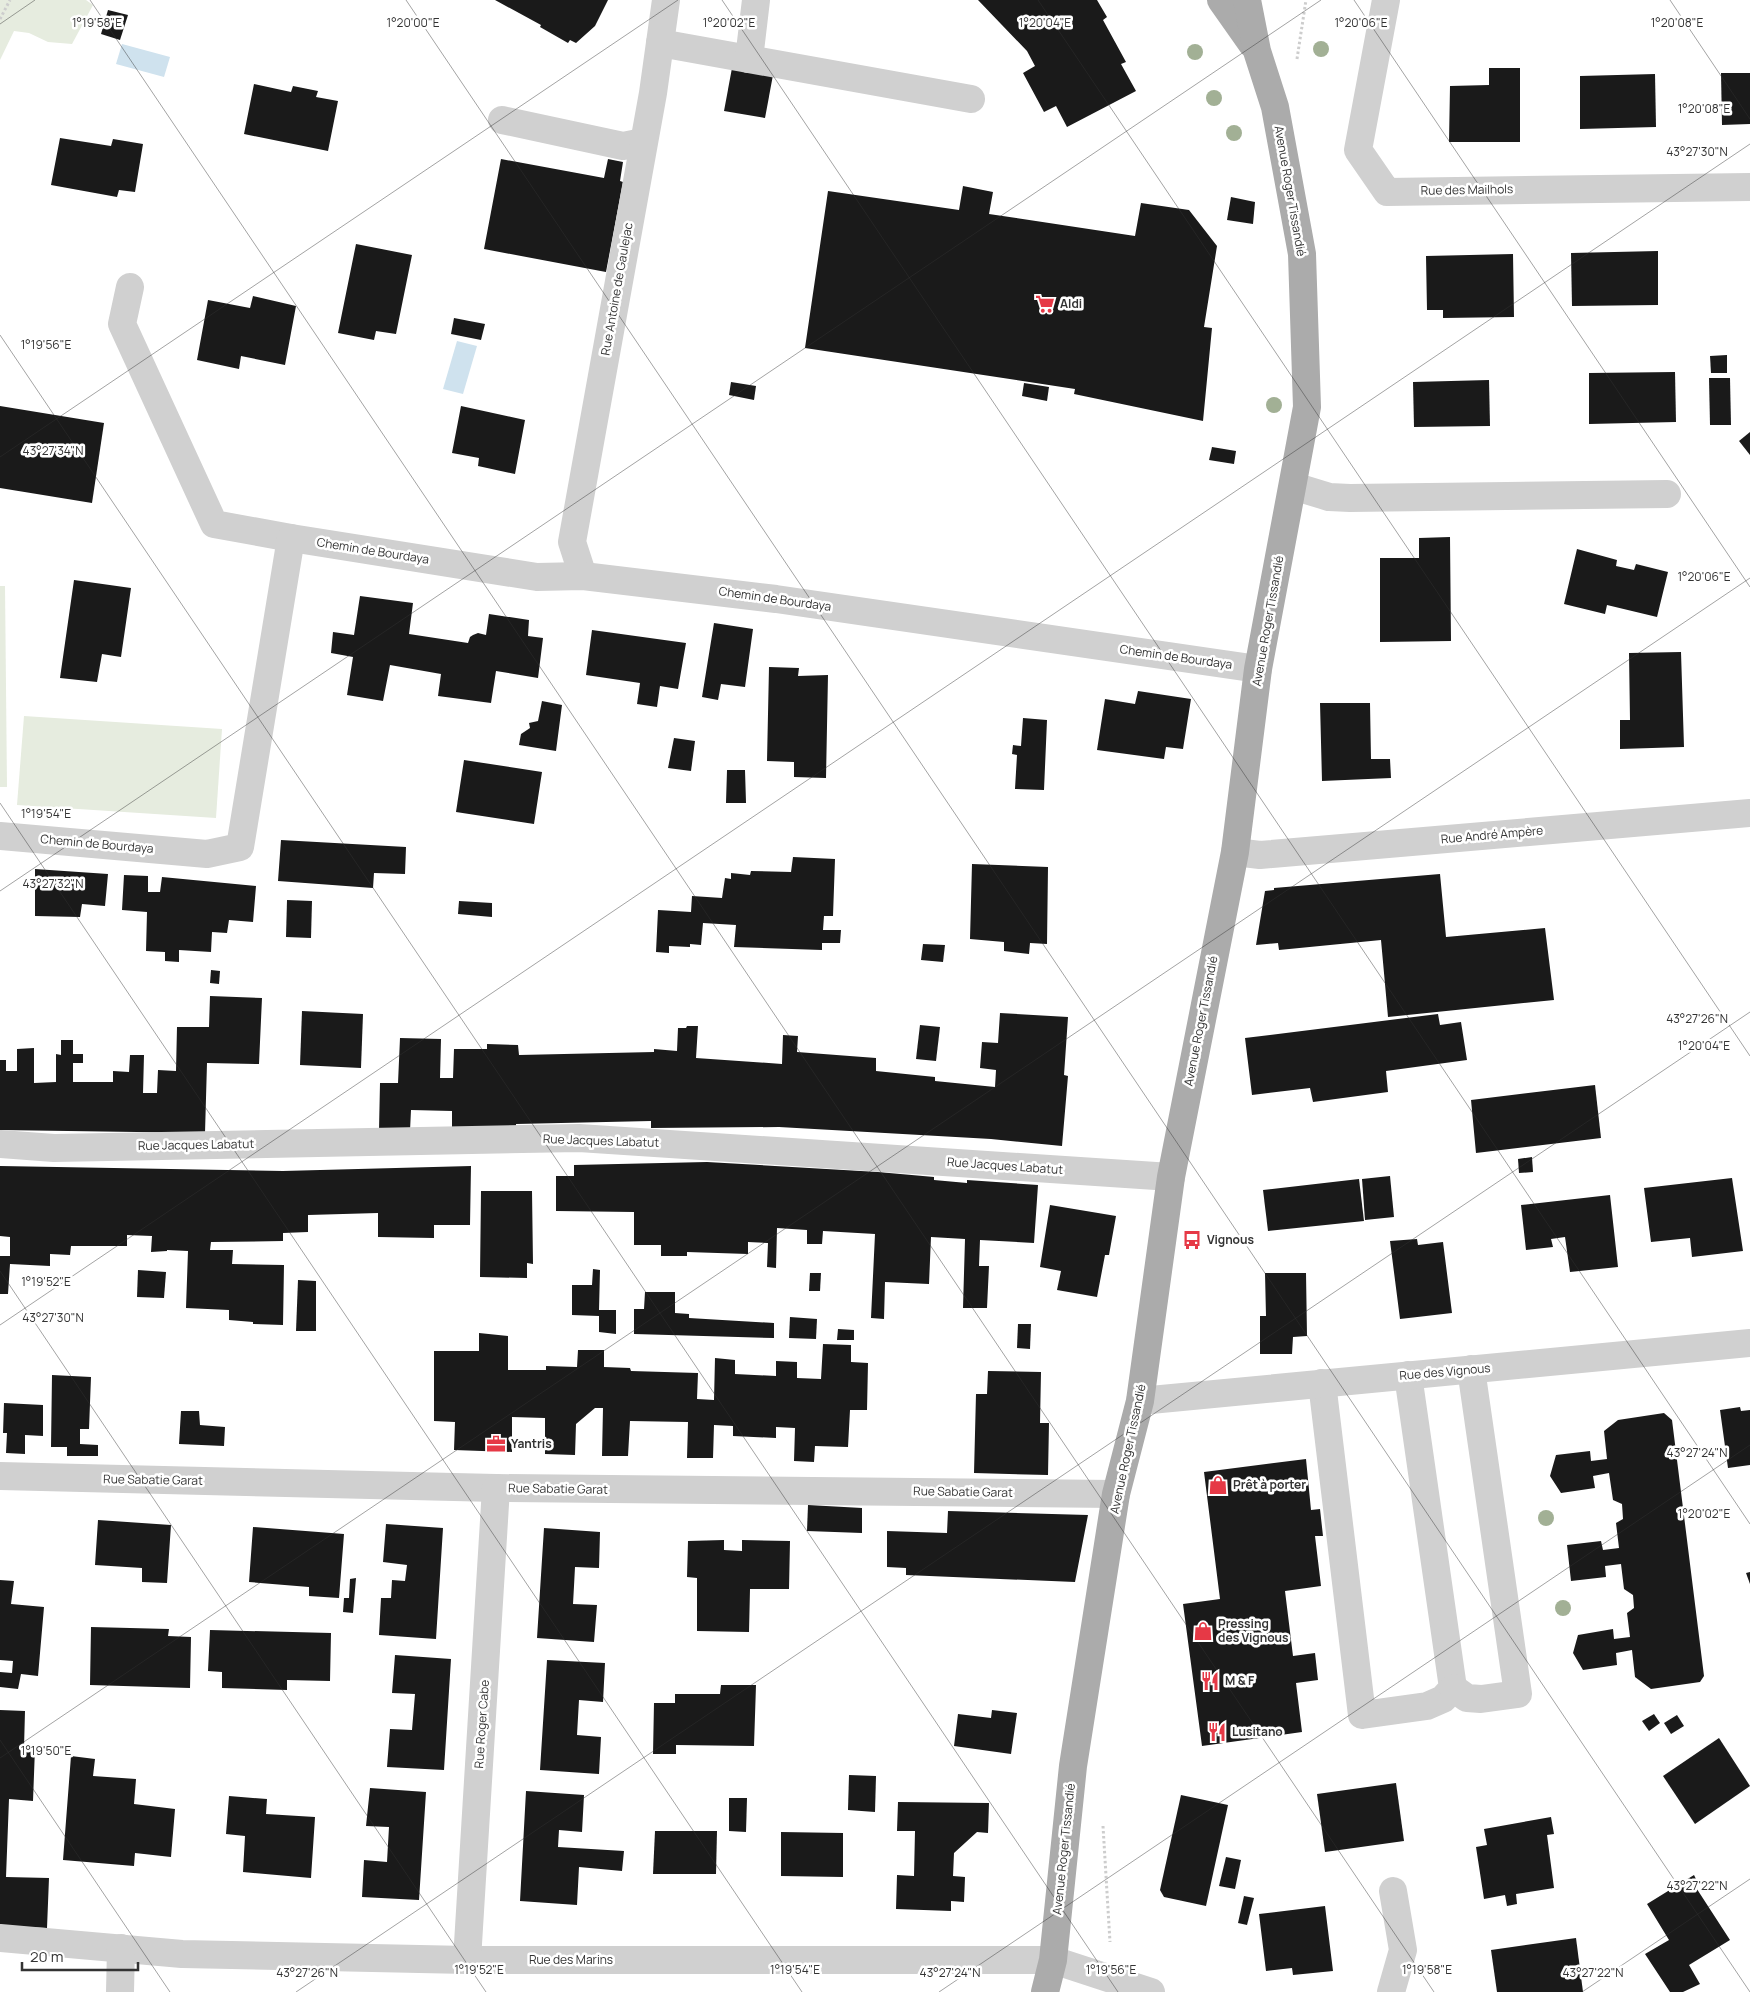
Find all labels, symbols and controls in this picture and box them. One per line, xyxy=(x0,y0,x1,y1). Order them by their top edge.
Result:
text: 1°19'58"E xyxy=(72,14,122,31)
text: 1°20'00"E xyxy=(387,14,440,31)
text: 1°20'02"E xyxy=(703,14,755,31)
text: 1°20'04"E xyxy=(1019,14,1071,31)
text: 1°20'06"E xyxy=(1334,14,1388,31)
text: 1°20'08"E xyxy=(1651,14,1703,31)
text: 1°20'08"E xyxy=(1678,100,1730,117)
street label: Avenue Roger Tissandié xyxy=(1271,124,1310,258)
text: 43°27'30"N xyxy=(1666,143,1728,160)
street label: Rue des Mailhols xyxy=(1421,180,1513,199)
street label: Rue Antoine de Gaulejac xyxy=(596,221,637,357)
supermarket icon: Aldi xyxy=(1034,293,1056,315)
place label: Aldi xyxy=(1060,295,1082,312)
text: 1°19'56"E xyxy=(21,336,71,353)
text: 43°27'34"N xyxy=(23,442,83,459)
street label: Chemin de Bourdaya xyxy=(316,533,430,568)
street label: Avenue Roger Tissandié xyxy=(1248,554,1287,688)
text: 1°20'06"E xyxy=(1677,568,1731,585)
street label: Chemin de Bourdaya xyxy=(718,582,832,615)
street label: Chemin de Bourdaya xyxy=(1119,640,1233,673)
text: 1°19'54"E xyxy=(21,805,71,822)
street label: Rue André Ampère xyxy=(1440,822,1544,847)
street label: Chemin de Bourdaya xyxy=(40,830,154,857)
text: 43°27'32"N xyxy=(23,875,83,892)
street label: Avenue Roger Tissandié xyxy=(1180,954,1221,1087)
text: 43°27'26"N xyxy=(1666,1010,1728,1027)
text: 1°20'04"E xyxy=(1678,1037,1730,1054)
street label: Rue Jacques Labatut xyxy=(543,1130,660,1151)
street label: Rue Jacques Labatut xyxy=(138,1135,254,1154)
street label: Rue Jacques Labatut xyxy=(946,1153,1064,1178)
bus stop icon: Vignous xyxy=(1181,1229,1203,1251)
place label: Vignous xyxy=(1207,1231,1255,1248)
text: 1°19'52"E xyxy=(21,1273,71,1290)
text: 43°27'30"N xyxy=(22,1309,84,1326)
street label: Rue des Vignous xyxy=(1399,1359,1491,1384)
street label: Avenue Roger Tissandié xyxy=(1105,1382,1150,1515)
office icon: Yantris xyxy=(485,1433,507,1455)
place label: Yantris xyxy=(511,1435,552,1452)
text: 43°27'24"N xyxy=(1667,1444,1727,1461)
street label: Rue Sabatie Garat xyxy=(103,1470,203,1489)
shop icon: Prêt à porter xyxy=(1207,1474,1229,1496)
place label: Prêt à porter xyxy=(1233,1476,1306,1493)
street label: Rue Sabatie Garat xyxy=(508,1479,608,1498)
street label: Rue Sabatie Garat xyxy=(913,1482,1013,1501)
text: 1°20'02"E xyxy=(1678,1505,1730,1522)
place label: Pressing des Vignous xyxy=(1218,1615,1289,1646)
shop icon: Pressing des Vignous xyxy=(1192,1620,1214,1642)
restaurant icon: M & F xyxy=(1199,1670,1221,1692)
place label: M & F xyxy=(1225,1672,1255,1689)
street label: Rue Roger Cabe xyxy=(470,1679,493,1769)
restaurant icon: Lusitano xyxy=(1206,1721,1228,1743)
place label: Lusitano xyxy=(1232,1723,1283,1740)
text: 1°19'50"E xyxy=(21,1742,71,1759)
street label: Avenue Roger Tissandié xyxy=(1048,1782,1079,1916)
text: 43°27'22"N xyxy=(1666,1877,1728,1894)
scale bar xyxy=(22,1940,139,1972)
text: 20 m xyxy=(30,1946,63,1967)
street label: Rue des Marins xyxy=(529,1951,613,1968)
text: 1°19'52"E xyxy=(454,1961,504,1978)
text: 1°19'54"E xyxy=(770,1961,820,1978)
text: 1°19'56"E xyxy=(1086,1961,1136,1978)
text: 1°19'58"E xyxy=(1402,1961,1452,1978)
text: 43°27'26"N xyxy=(276,1964,338,1981)
text: 43°27'24"N xyxy=(920,1964,980,1981)
text: 43°27'22"N xyxy=(1562,1964,1624,1981)

